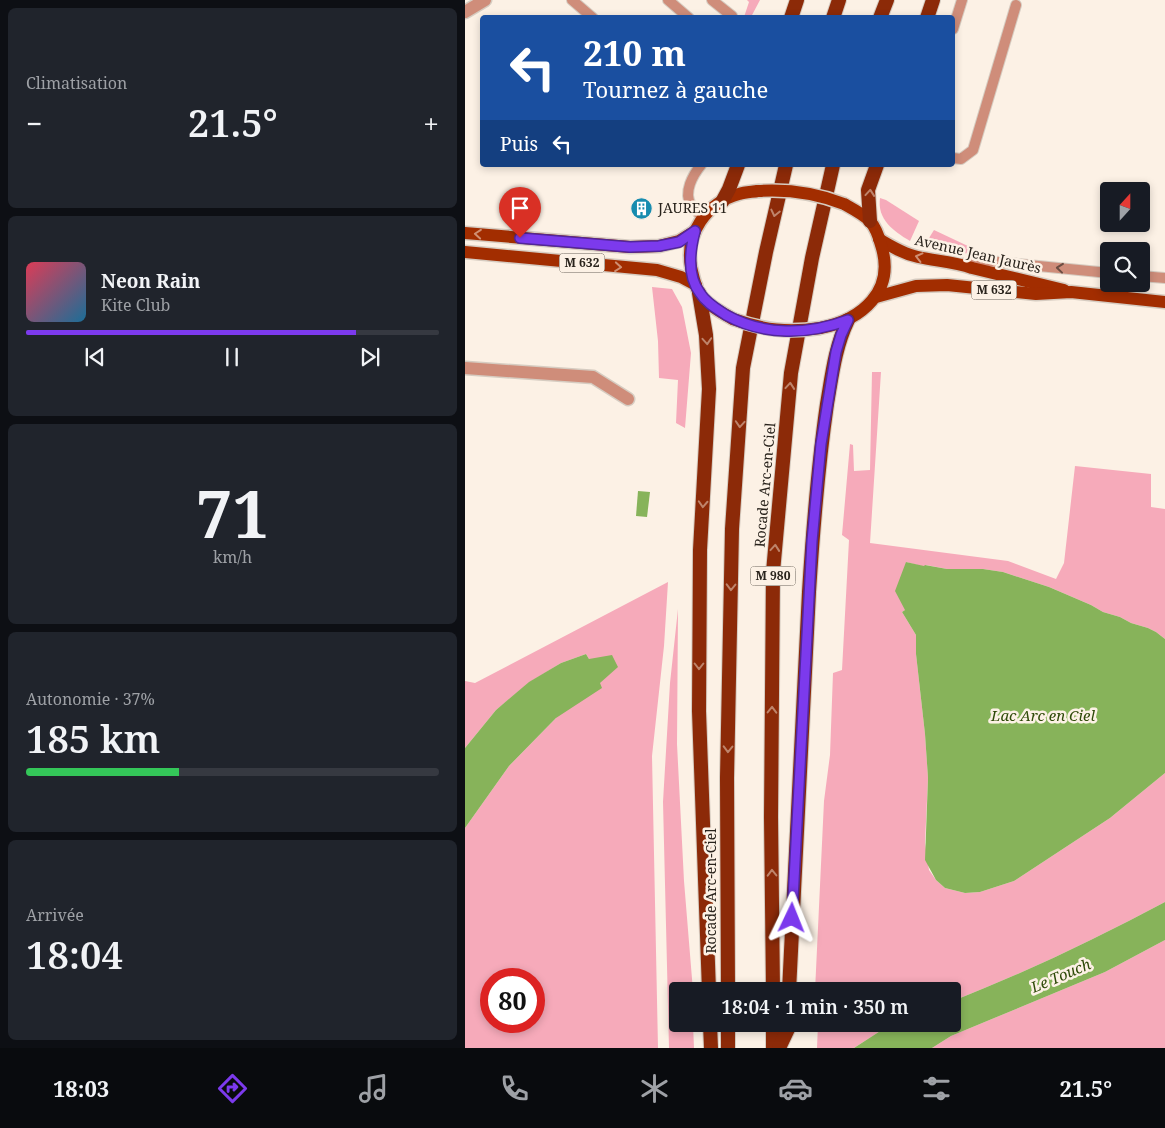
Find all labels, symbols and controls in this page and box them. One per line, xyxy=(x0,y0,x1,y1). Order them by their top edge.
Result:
text: 210 m xyxy=(583,29,686,76)
icon: left xyxy=(500,35,565,100)
text: Climatisation xyxy=(26,72,127,94)
text: Tournez à gauche xyxy=(583,74,768,104)
text: 21.5° xyxy=(188,96,278,148)
text: − xyxy=(26,104,42,142)
text: + xyxy=(423,104,439,142)
icon: left xyxy=(548,130,576,158)
text: Puis xyxy=(500,131,538,157)
north arrow xyxy=(1100,182,1150,232)
map controls xyxy=(1100,182,1150,292)
pin xyxy=(499,187,541,238)
one-way arrow xyxy=(864,188,875,196)
icon: arrive xyxy=(506,194,534,222)
building icon: JAURES 11 xyxy=(630,196,654,220)
place label: JAURES 11 xyxy=(657,198,727,217)
one-way arrow xyxy=(770,208,781,217)
one-way arrow xyxy=(474,229,482,240)
street label: Avenue Jean Jaurès xyxy=(913,230,1043,277)
button: search xyxy=(1100,242,1150,292)
one-way arrow xyxy=(915,252,923,262)
road number: M 632 xyxy=(559,254,605,272)
one-way arrow xyxy=(614,261,622,272)
one-way arrow xyxy=(1056,263,1064,274)
text: Neon Rain xyxy=(101,268,200,294)
road number: M 632 xyxy=(971,280,1017,300)
text: Kite Club xyxy=(101,294,170,316)
one-way arrow xyxy=(701,338,712,346)
icon: previous xyxy=(81,343,109,371)
icon: pause xyxy=(218,343,246,371)
icon: next xyxy=(356,343,384,371)
one-way arrow xyxy=(784,381,795,389)
one-way arrow xyxy=(734,421,745,429)
street label: Rocade Arc-en-Ciel xyxy=(750,421,779,548)
text: 71 xyxy=(196,469,269,557)
one-way arrow xyxy=(697,500,708,508)
one-way arrow xyxy=(770,543,781,551)
text: km/h xyxy=(213,546,252,568)
road number: M 980 xyxy=(751,566,795,586)
one-way arrow xyxy=(726,583,736,591)
one-way arrow xyxy=(694,662,704,670)
text: Autonomie · 37% xyxy=(26,688,155,710)
water label: Lac Arc en Ciel xyxy=(990,705,1095,725)
one-way arrow xyxy=(767,706,777,714)
text: 185 km xyxy=(26,712,160,764)
one-way arrow xyxy=(722,745,733,753)
street label: Rocade Arc-en-Ciel xyxy=(701,828,720,954)
one-way arrow xyxy=(767,868,777,876)
position arrow xyxy=(765,891,817,943)
text: Arrivée xyxy=(26,904,84,926)
text: 18:04 xyxy=(26,928,123,980)
water label: Le Touch xyxy=(1027,954,1094,997)
speed limit sign: 80 xyxy=(480,968,545,1033)
text: 18:04 · 1 min · 350 m xyxy=(721,994,909,1020)
icon: directions xyxy=(215,1071,250,1106)
icon: music xyxy=(356,1071,391,1106)
icon: phone xyxy=(497,1071,532,1106)
icon: climate xyxy=(637,1071,672,1106)
icon: car xyxy=(778,1071,813,1106)
icon: filters xyxy=(919,1071,954,1106)
text: 18:03 xyxy=(53,1073,109,1103)
text: 21.5° xyxy=(1060,1073,1112,1103)

